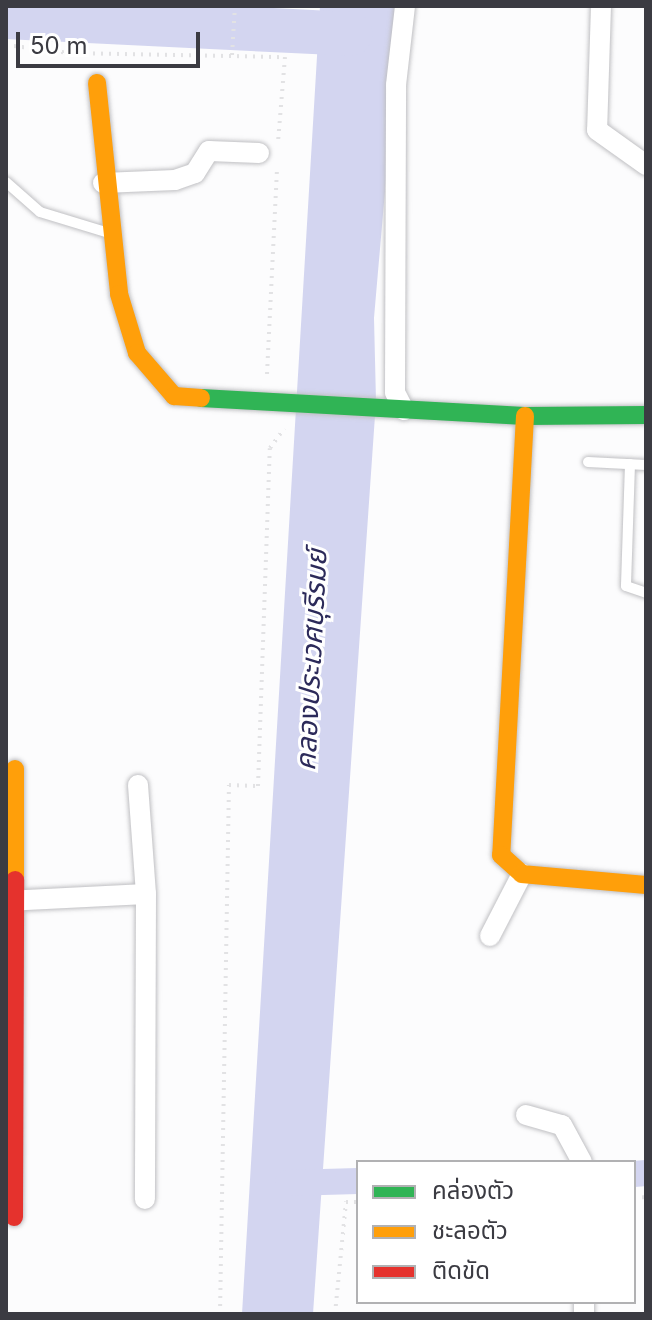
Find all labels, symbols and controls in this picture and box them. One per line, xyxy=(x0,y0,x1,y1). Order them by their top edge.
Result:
scale bar xyxy=(20,16,204,66)
text: 50 m xyxy=(30,31,88,60)
water label: คลองประเวศบุรีรมย์ xyxy=(288,548,334,772)
legend xyxy=(356,1160,636,1304)
text: คล่องตัว xyxy=(432,1176,514,1205)
text: ชะลอตัว xyxy=(432,1216,508,1245)
text: ติดขัด xyxy=(432,1256,490,1285)

